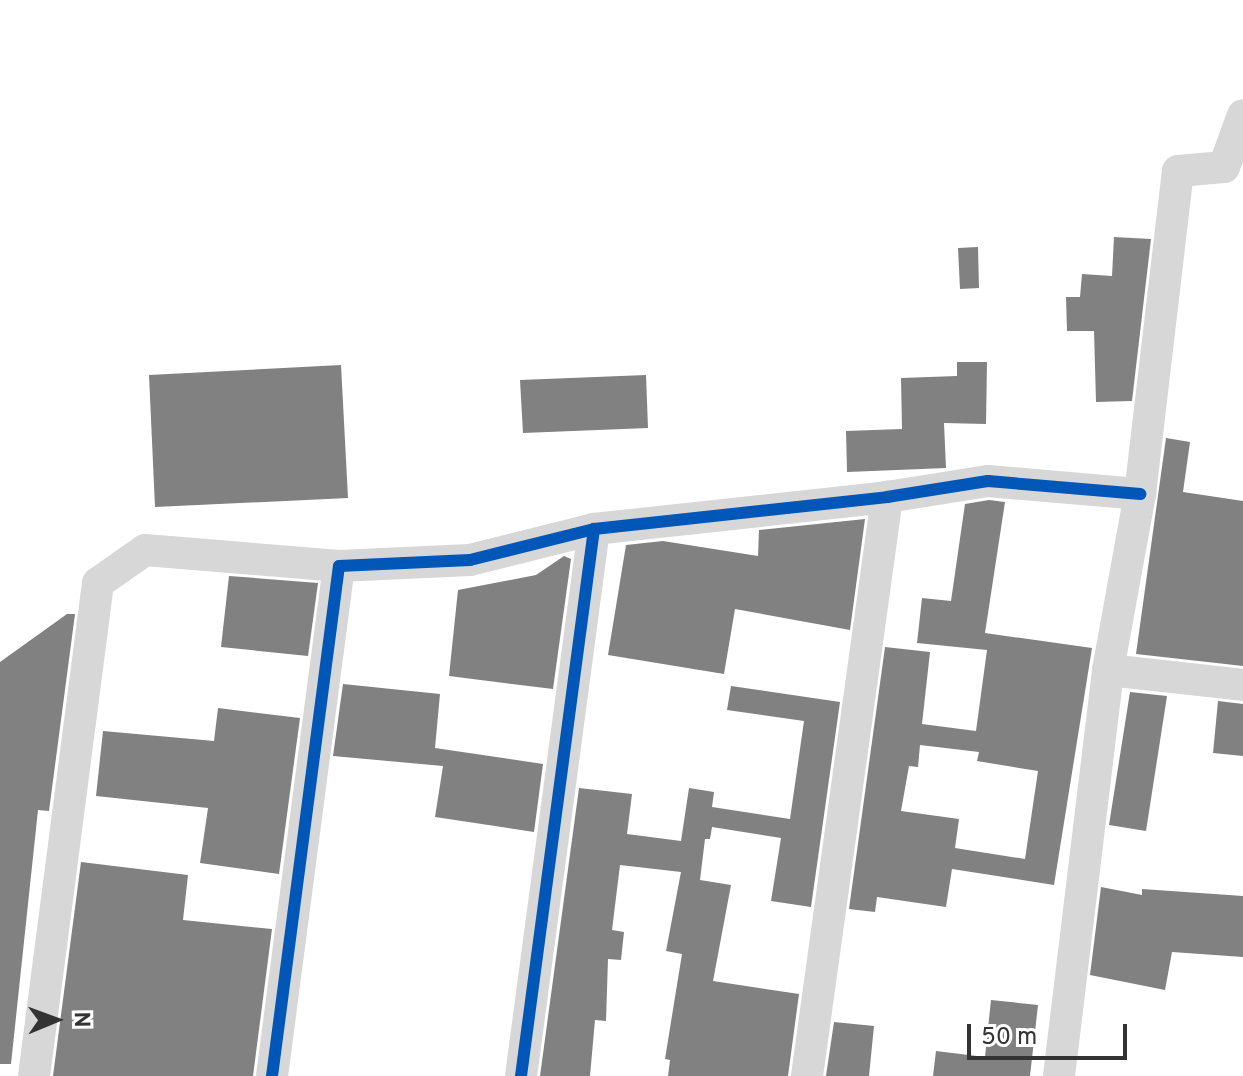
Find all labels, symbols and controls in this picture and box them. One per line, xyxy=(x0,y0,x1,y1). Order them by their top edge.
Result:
north arrow xyxy=(16,980,96,1060)
scale bar xyxy=(971,1008,1131,1058)
text: N xyxy=(67,1011,94,1028)
text: 50 m xyxy=(981,1023,1037,1053)

